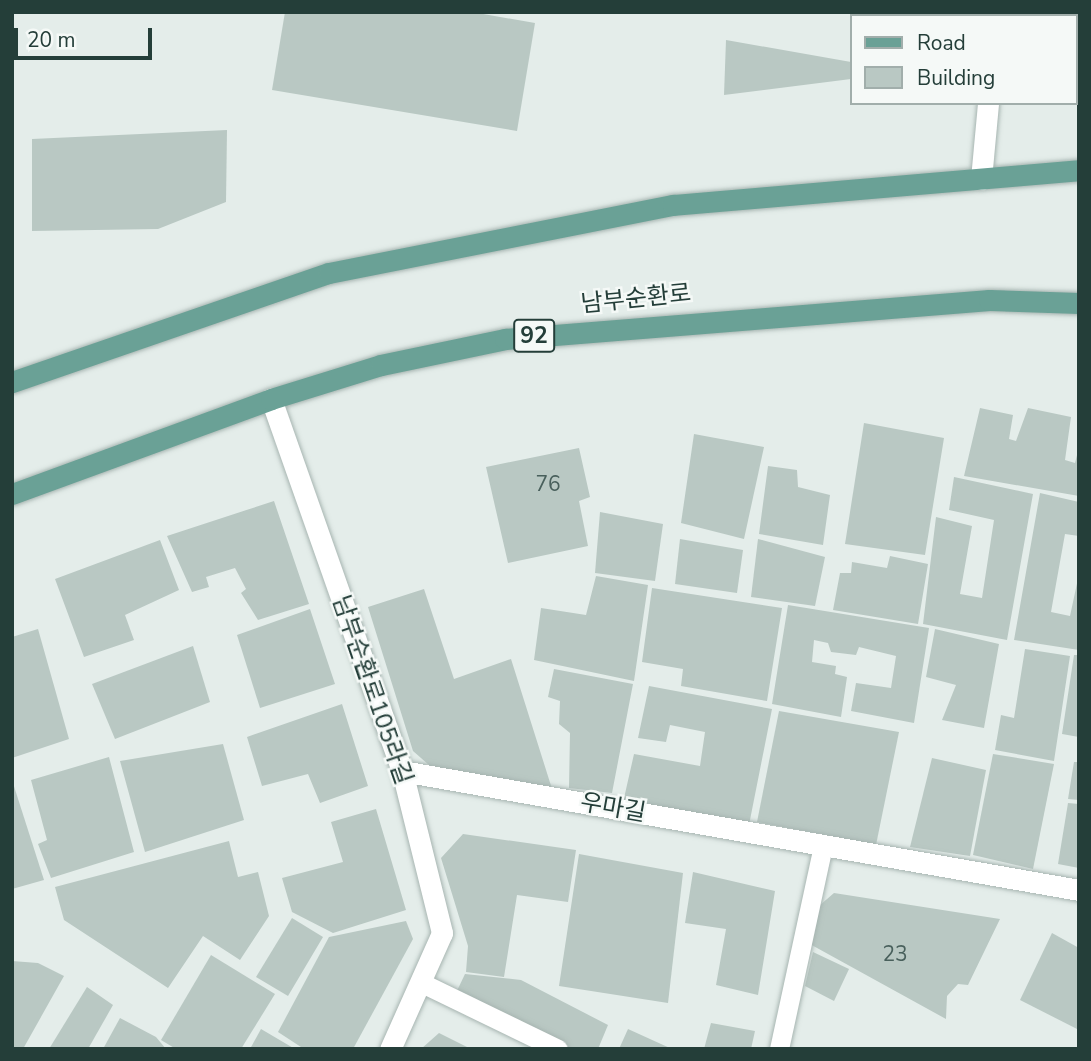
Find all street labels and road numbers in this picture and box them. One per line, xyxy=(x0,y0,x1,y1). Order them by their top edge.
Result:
street label: 남부순환로 xyxy=(580,279,692,319)
road number: 92 xyxy=(513,316,555,356)
street label: 남부순환로105라길 xyxy=(326,592,418,788)
street label: 우마길 xyxy=(578,788,648,828)

